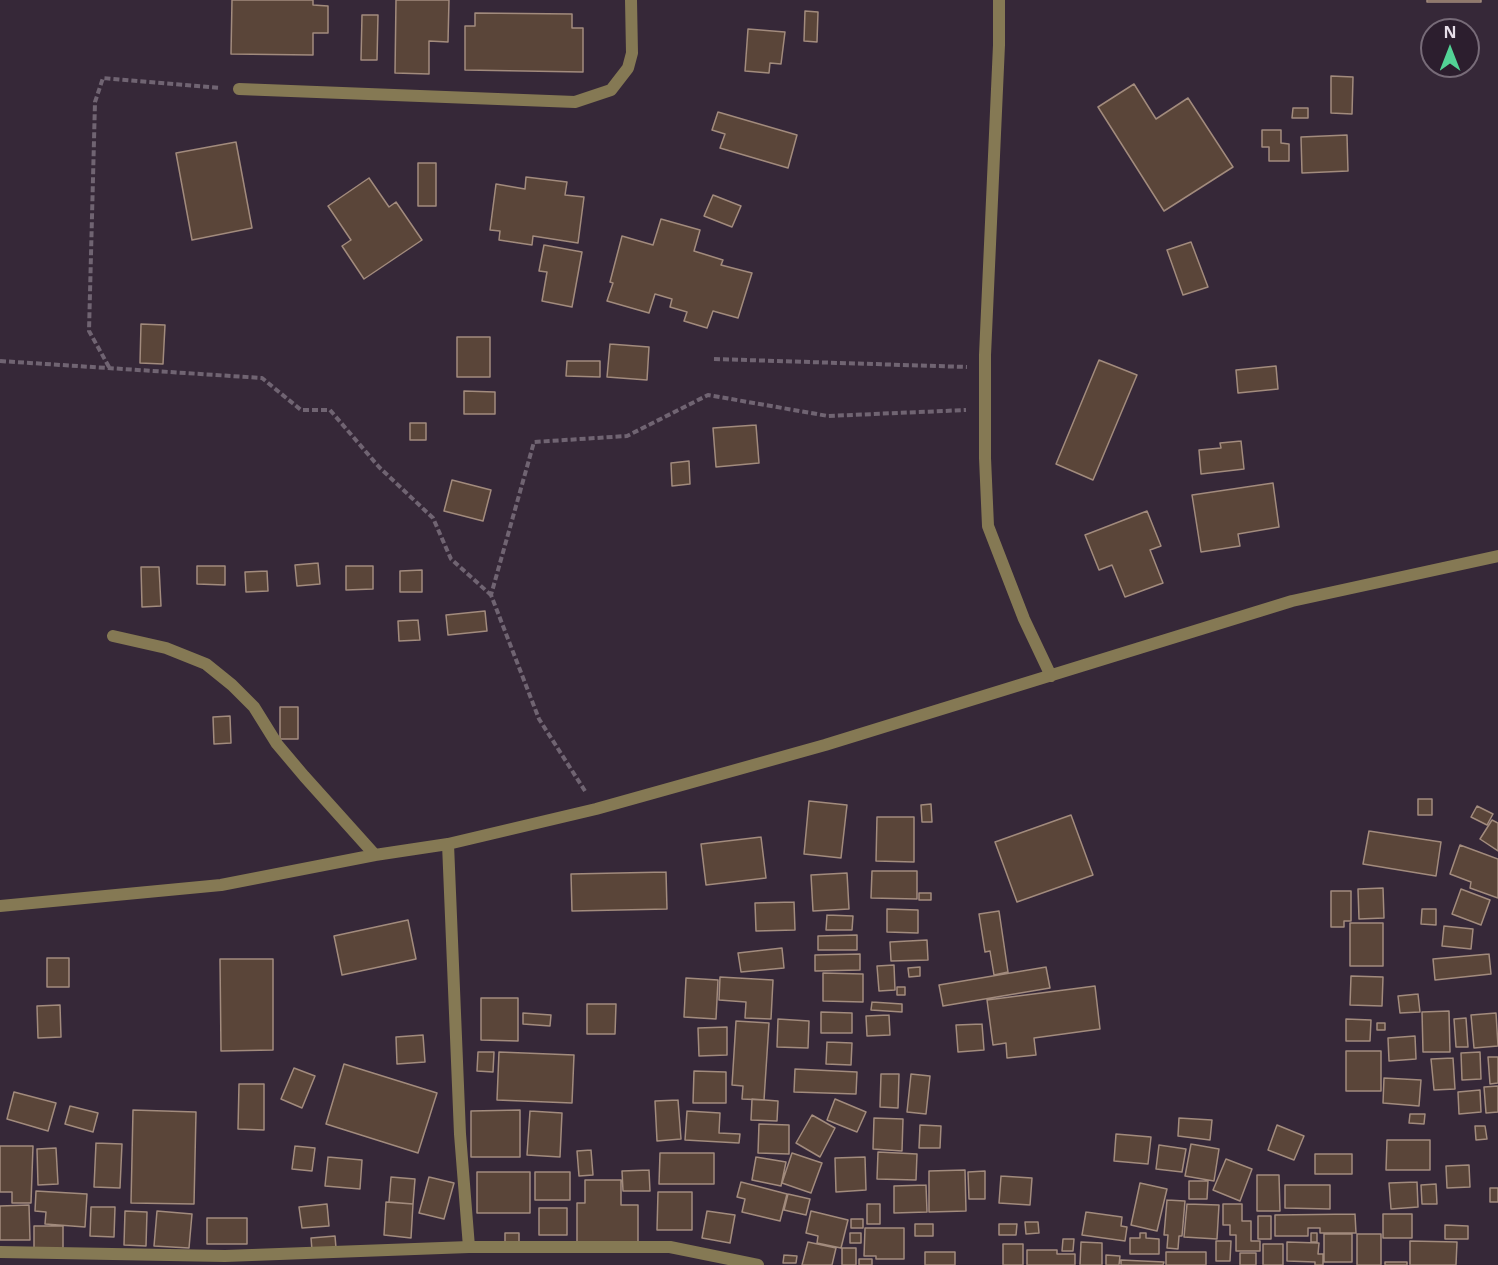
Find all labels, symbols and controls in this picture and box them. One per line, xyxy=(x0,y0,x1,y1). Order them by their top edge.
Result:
north arrow xyxy=(1420,18,1480,78)
text: N xyxy=(1443,21,1457,43)

